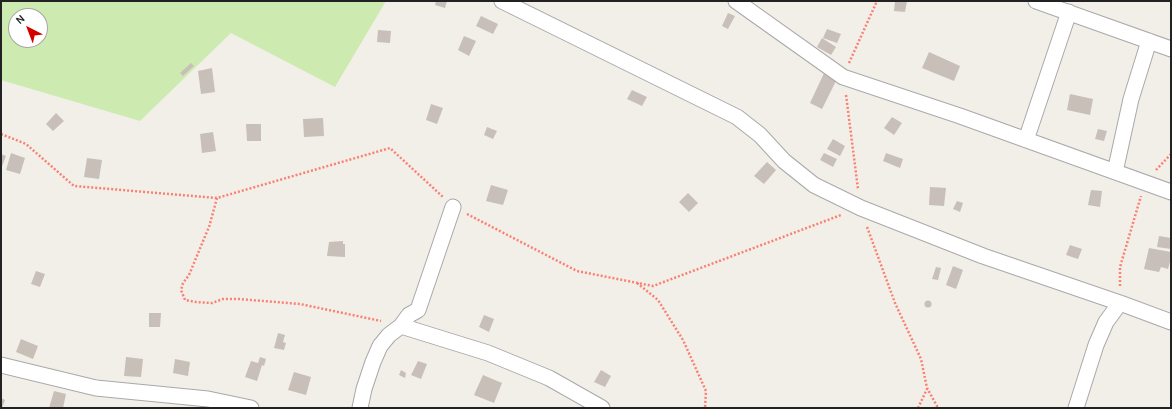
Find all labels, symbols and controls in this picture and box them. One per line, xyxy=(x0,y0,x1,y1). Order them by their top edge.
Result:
north arrow xyxy=(8,8,48,48)
text: N xyxy=(13,12,28,27)

